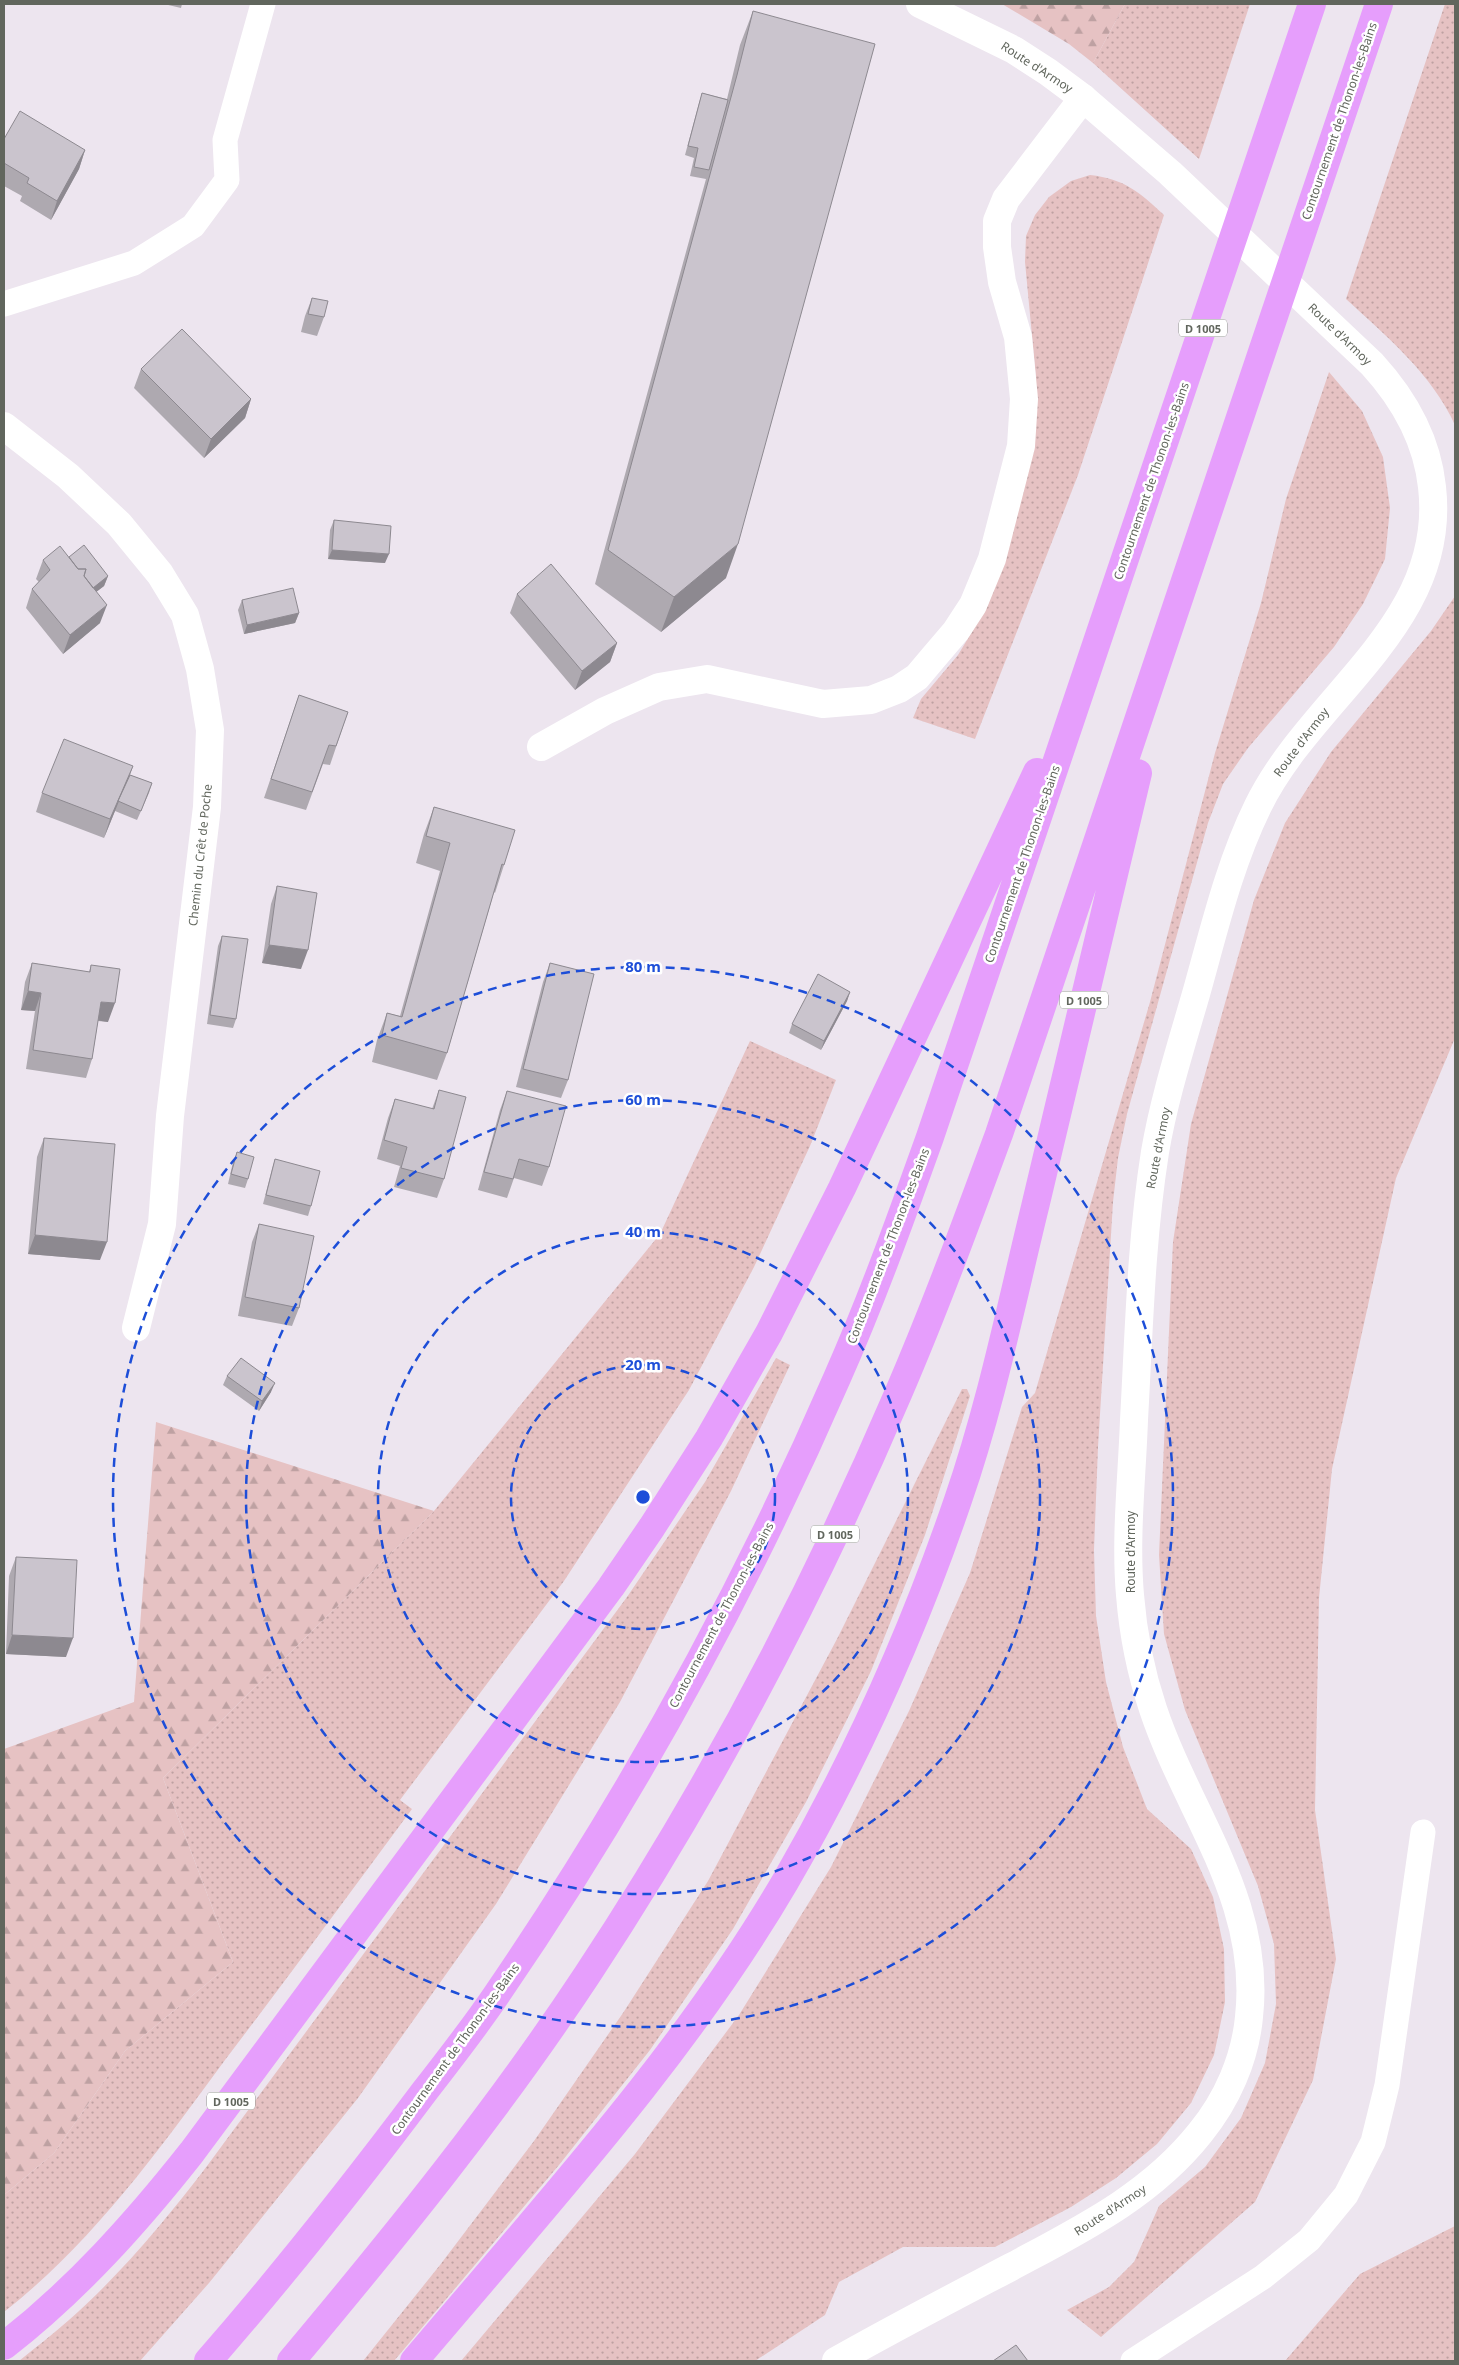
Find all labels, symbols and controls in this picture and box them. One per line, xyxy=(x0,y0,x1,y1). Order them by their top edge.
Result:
street label: Contournement de Thonon-les-Bains xyxy=(1297,20,1381,222)
street label: Route d'Armoy xyxy=(998,37,1077,97)
street label: Route d'Armoy xyxy=(1304,299,1376,369)
road number: D 1005 xyxy=(1179,319,1227,336)
street label: Contournement de Thonon-les-Bains xyxy=(1109,380,1193,582)
street label: Route d'Armoy xyxy=(1269,703,1333,780)
street label: Contournement de Thonon-les-Bains xyxy=(980,763,1064,965)
street label: Chemin du Crêt de Poche xyxy=(184,783,216,927)
text: 80 m xyxy=(625,956,661,976)
road number: D 1005 xyxy=(1060,992,1108,1008)
text: 60 m xyxy=(625,1089,661,1109)
street label: Route d'Armoy xyxy=(1142,1105,1174,1190)
street label: Contournement de Thonon-les-Bains xyxy=(843,1146,933,1346)
text: 40 m xyxy=(625,1221,661,1241)
text: 20 m xyxy=(625,1354,661,1374)
centre of rings xyxy=(634,1488,652,1506)
street label: Route d'Armoy xyxy=(1122,1510,1139,1593)
street label: Contournement de Thonon-les-Bains xyxy=(665,1519,777,1711)
road number: D 1005 xyxy=(811,1526,859,1542)
street label: Contournement de Thonon-les-Bains xyxy=(387,1960,523,2138)
road number: D 1005 xyxy=(207,2092,255,2110)
street label: Route d'Armoy xyxy=(1071,2180,1150,2240)

